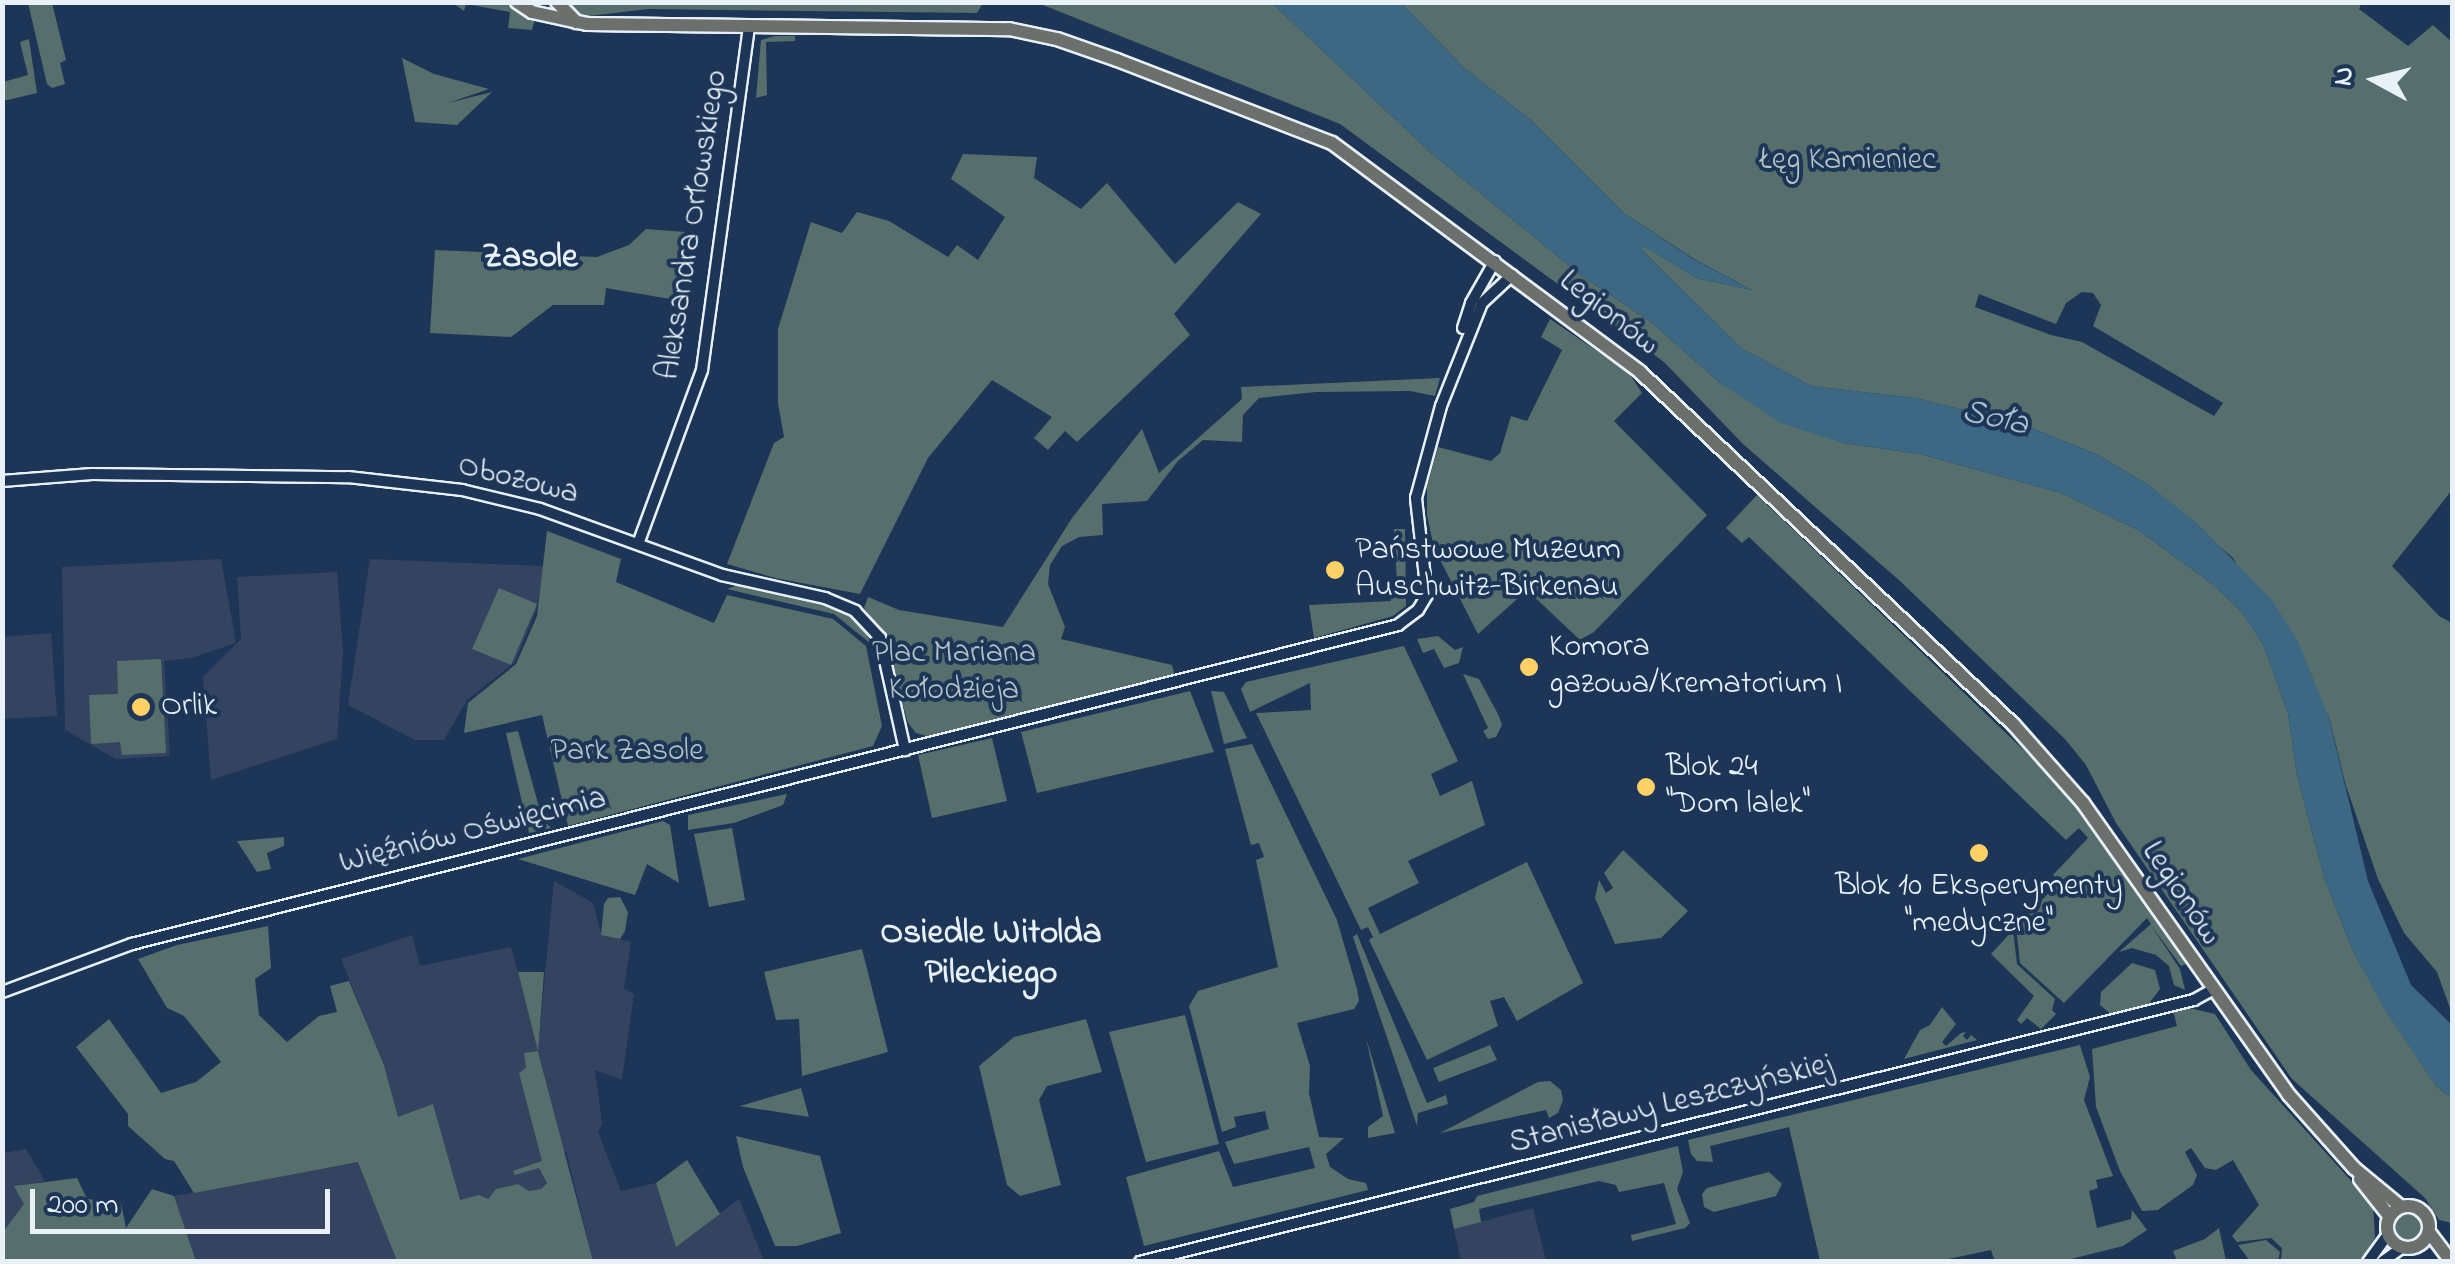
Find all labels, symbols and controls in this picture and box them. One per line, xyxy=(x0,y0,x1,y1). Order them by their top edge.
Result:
north arrow xyxy=(2325,30,2425,130)
text: N xyxy=(2323,64,2366,88)
street label: Aleksandra Orłowskiego xyxy=(651,67,737,383)
park label: Łęg Kamieniec xyxy=(1760,142,1936,180)
district label: Zasole xyxy=(482,237,578,279)
street label: Legionów xyxy=(1550,263,1666,365)
water label: Soła xyxy=(1958,391,2032,447)
street label: Obozowa xyxy=(454,448,582,514)
place label: Państwowe Muzeum Auschwitz-Birkenau xyxy=(1355,533,1621,608)
marker: Państwowe Muzeum Auschwitz-Birkenau xyxy=(1324,559,1346,581)
place label: Komora gazowa/Krematorium I xyxy=(1549,630,1842,705)
park label: Plac Mariana Kołodzieja xyxy=(872,636,1036,711)
marker: Komora gazowa/Krematorium I xyxy=(1518,656,1540,678)
place label: Orlik xyxy=(161,688,217,726)
marker: Orlik xyxy=(130,696,152,718)
park label: Park Zasole xyxy=(551,733,703,771)
place label: Blok 24 "Dom lalek" xyxy=(1666,750,1810,825)
marker: Blok 24 "Dom lalek" xyxy=(1635,776,1657,798)
street label: Więźniów Oświęcimia xyxy=(336,780,610,884)
street label: Legionów xyxy=(2132,835,2228,953)
marker: Blok 10 Eksperymenty "medyczne" xyxy=(1968,842,1990,864)
place label: Blok 10 Eksperymenty "medyczne" xyxy=(1835,869,2123,944)
district label: Osiedle Witolda Pileckiego xyxy=(880,913,1102,995)
street label: Stanisławy Leszczyńskiej xyxy=(1505,1046,1837,1164)
scale bar xyxy=(35,1169,335,1231)
text: 200 m xyxy=(47,1184,119,1228)

